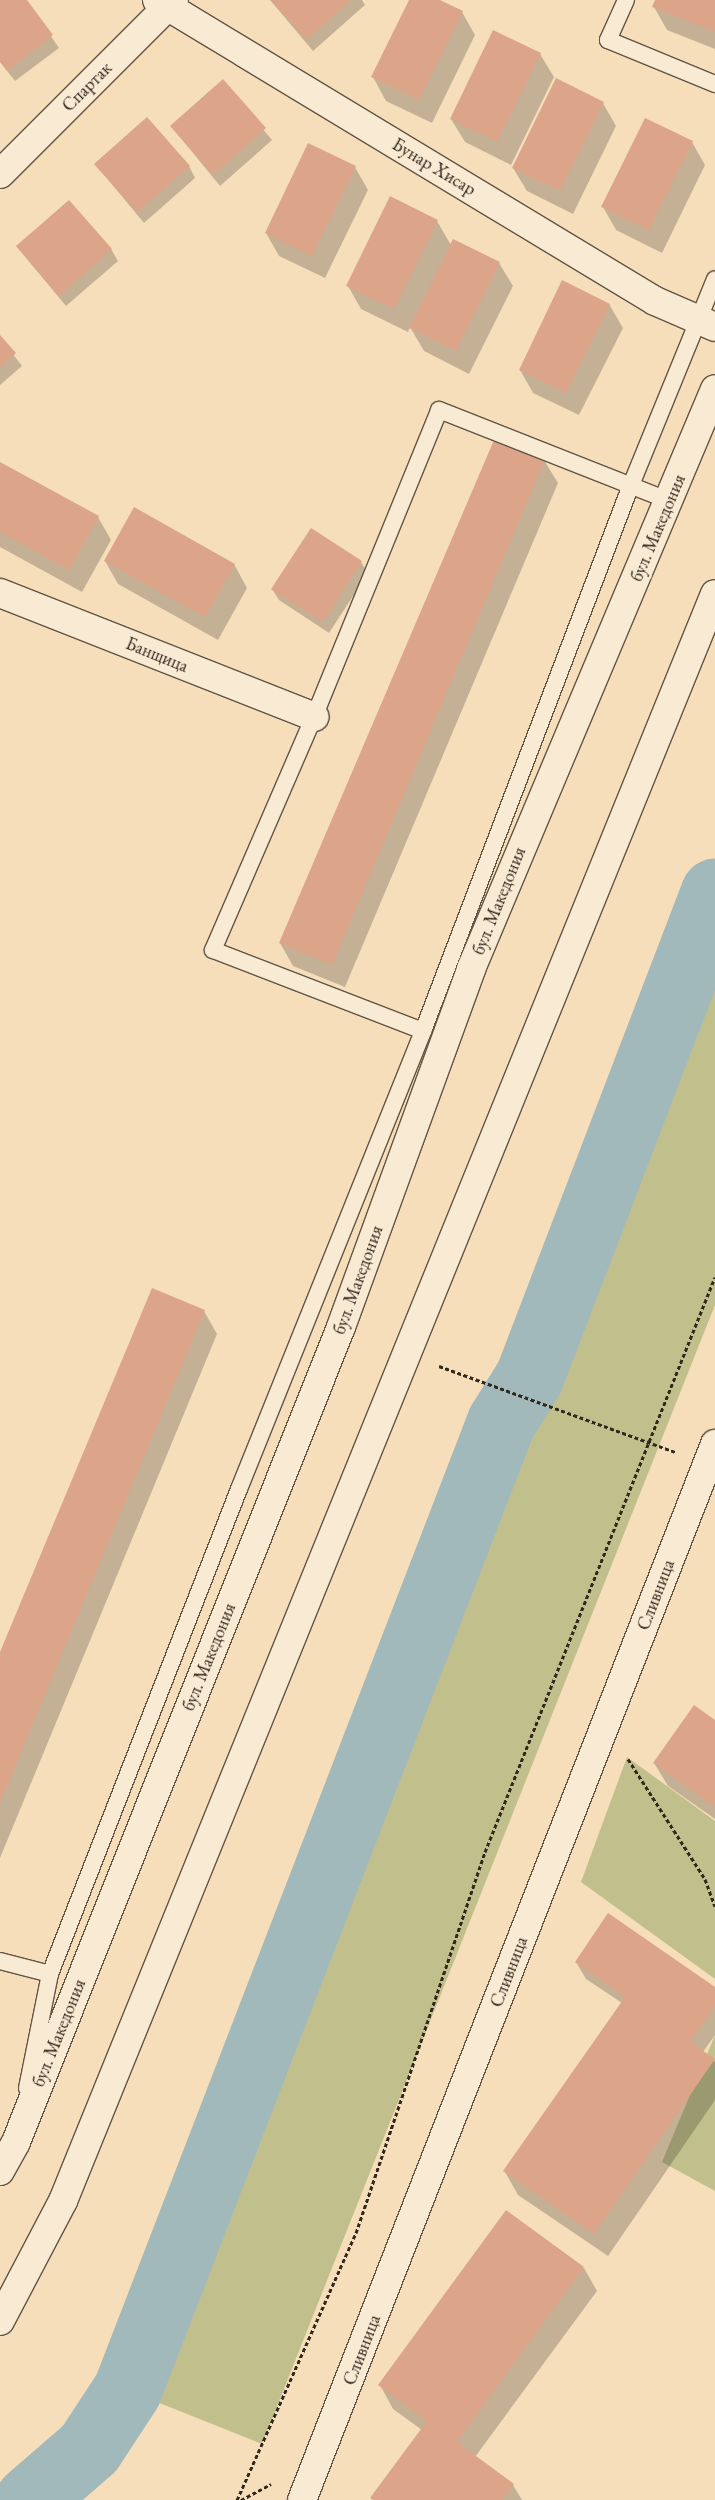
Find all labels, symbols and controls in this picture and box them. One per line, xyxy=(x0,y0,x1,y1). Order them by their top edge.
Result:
street label: Спартак xyxy=(58,58,116,116)
street label: Бунар Хисар xyxy=(388,134,480,200)
street label: бул. Македония xyxy=(626,471,690,585)
street label: Банщица xyxy=(123,633,191,677)
street label: бул. Македония xyxy=(468,844,530,958)
street label: бул. Македония xyxy=(328,1223,388,1337)
street label: Сливница xyxy=(633,1557,679,1633)
street label: бул. Македония xyxy=(178,1600,240,1714)
street label: Сливница xyxy=(486,1934,532,2010)
street label: бул. Македония xyxy=(28,1976,90,2090)
street label: Сливница xyxy=(339,2312,385,2388)

